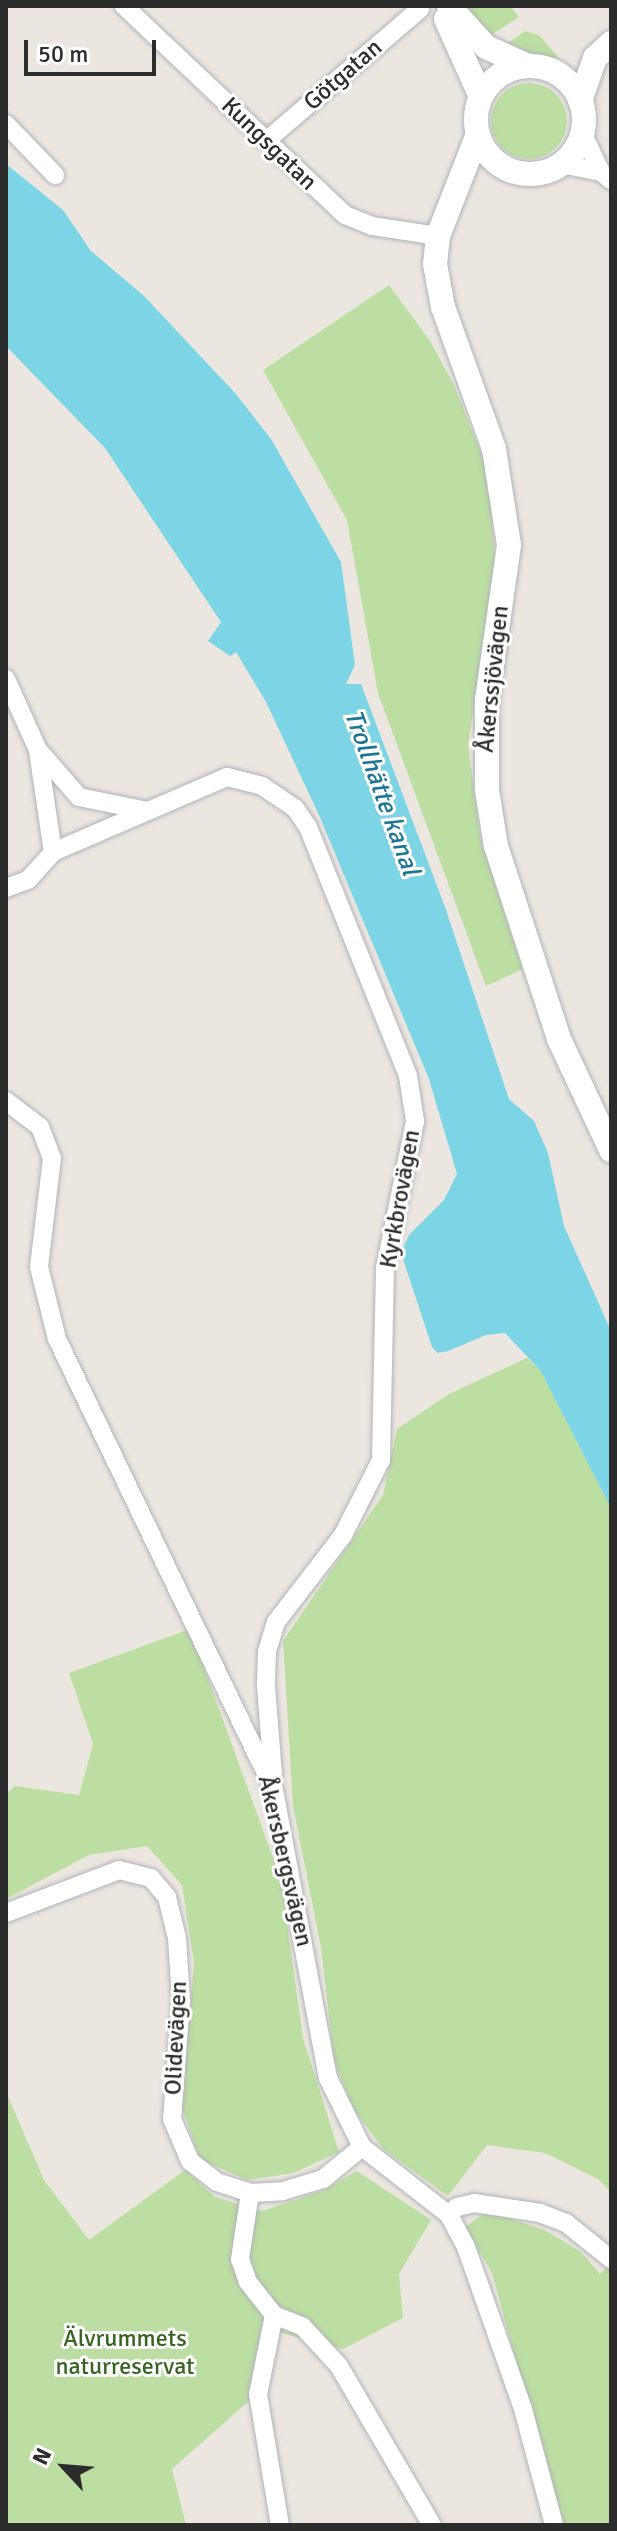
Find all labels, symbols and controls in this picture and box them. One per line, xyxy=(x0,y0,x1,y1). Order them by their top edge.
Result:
scale bar xyxy=(28,24,160,74)
street label: Götgatan xyxy=(298,33,388,117)
text: 50 m xyxy=(38,39,88,69)
street label: Kungsgatan xyxy=(215,91,323,197)
street label: Åkerssjövägen xyxy=(471,604,515,754)
water label: Trollhätte kanal xyxy=(337,706,425,880)
street label: Kyrkbrovägen xyxy=(374,1128,426,1270)
street label: Åkersbergsvägen xyxy=(251,1773,319,1949)
street label: Olidevägen xyxy=(159,1980,193,2096)
park label: Älvrummets naturreservat xyxy=(56,2325,194,2381)
north arrow xyxy=(24,2427,104,2507)
text: N xyxy=(26,2443,57,2469)

